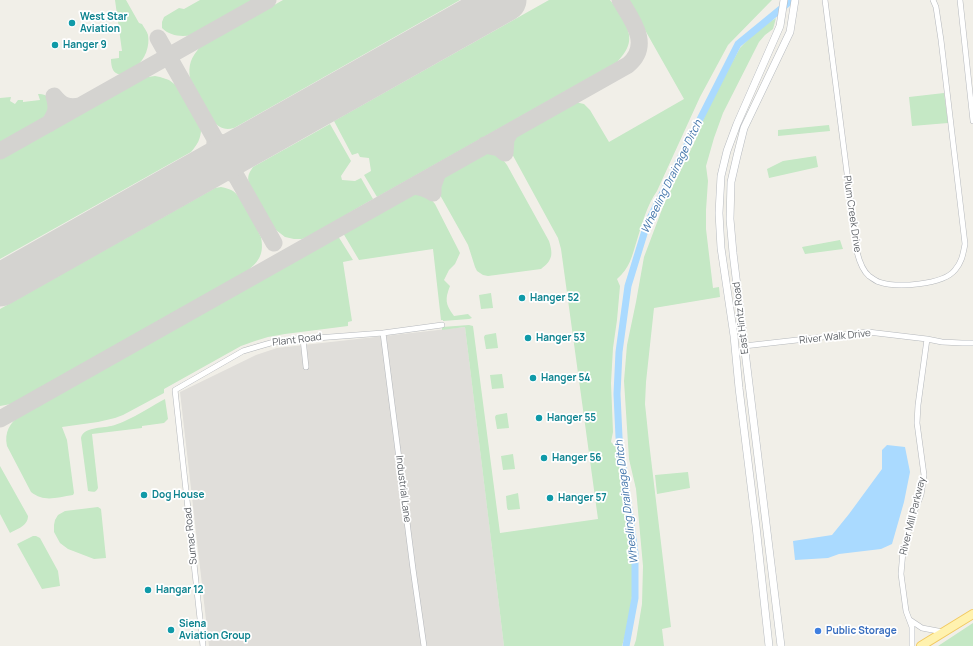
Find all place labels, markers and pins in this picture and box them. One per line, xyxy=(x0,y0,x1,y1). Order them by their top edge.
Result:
place label: West Star Aviation xyxy=(80,11,128,34)
marker: West Star Aviation xyxy=(67,18,77,28)
place label: Hanger 9 xyxy=(63,39,107,51)
marker: Hanger 9 xyxy=(50,40,60,50)
place label: Hanger 52 xyxy=(530,292,579,304)
marker: Hanger 52 xyxy=(517,293,527,303)
place label: Hanger 53 xyxy=(536,332,585,344)
marker: Hanger 53 xyxy=(523,333,533,343)
place label: Hanger 54 xyxy=(541,372,590,384)
marker: Hanger 54 xyxy=(528,373,538,383)
place label: Hanger 55 xyxy=(547,412,596,424)
marker: Hanger 55 xyxy=(534,413,544,423)
place label: Hanger 56 xyxy=(552,452,601,464)
marker: Hanger 56 xyxy=(539,453,549,463)
place label: Dog House xyxy=(152,489,204,501)
marker: Dog House xyxy=(139,490,149,500)
place label: Hanger 57 xyxy=(558,492,607,504)
marker: Hanger 57 xyxy=(545,493,555,503)
place label: Hangar 12 xyxy=(156,584,203,596)
marker: Hangar 12 xyxy=(143,585,153,595)
place label: Siena Aviation Group xyxy=(179,618,251,642)
marker: Siena Aviation Group xyxy=(166,625,176,635)
place label: Public Storage xyxy=(826,625,897,637)
marker: Public Storage xyxy=(813,626,823,636)

